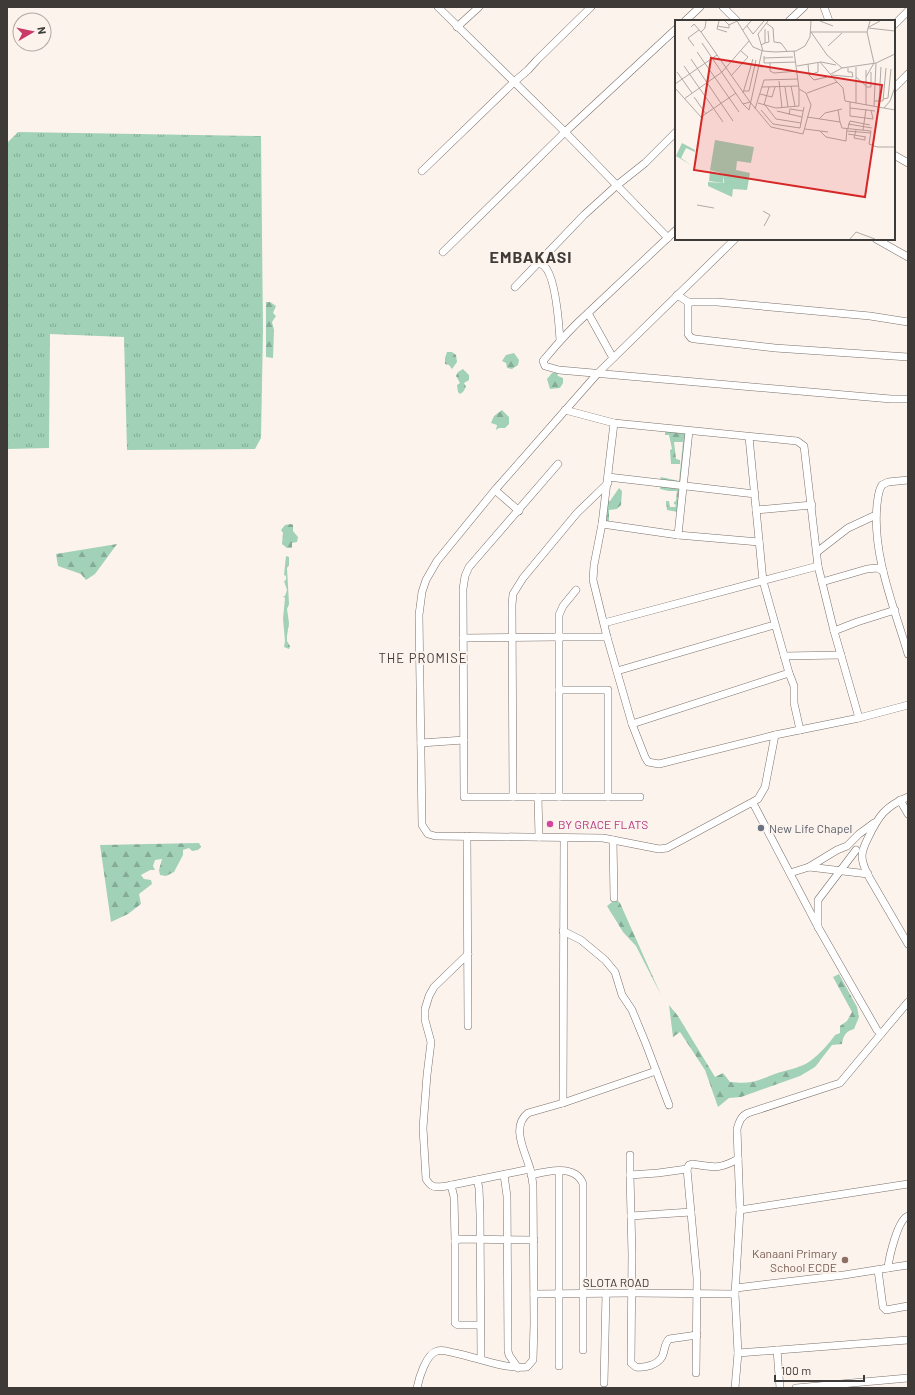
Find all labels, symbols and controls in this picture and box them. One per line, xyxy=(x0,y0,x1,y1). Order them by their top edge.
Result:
north arrow xyxy=(12,12,52,52)
inset map xyxy=(675,20,895,240)
text: N xyxy=(35,26,49,35)
district label: EMBAKASI xyxy=(490,247,572,266)
district label: THE PROMISE xyxy=(378,650,468,666)
place label: BY GRACE FLATS xyxy=(558,817,648,831)
marker: BY GRACE FLATS xyxy=(545,819,555,829)
place label: New Life Chapel xyxy=(769,821,852,835)
marker: New Life Chapel xyxy=(756,823,766,833)
place label: Kanaani Primary School ECDE xyxy=(752,1246,837,1274)
marker: Kanaani Primary School ECDE xyxy=(840,1255,850,1265)
street label: SLOTA ROAD xyxy=(583,1275,649,1289)
scale bar xyxy=(775,1357,864,1383)
text: 100 m xyxy=(781,1363,811,1377)

